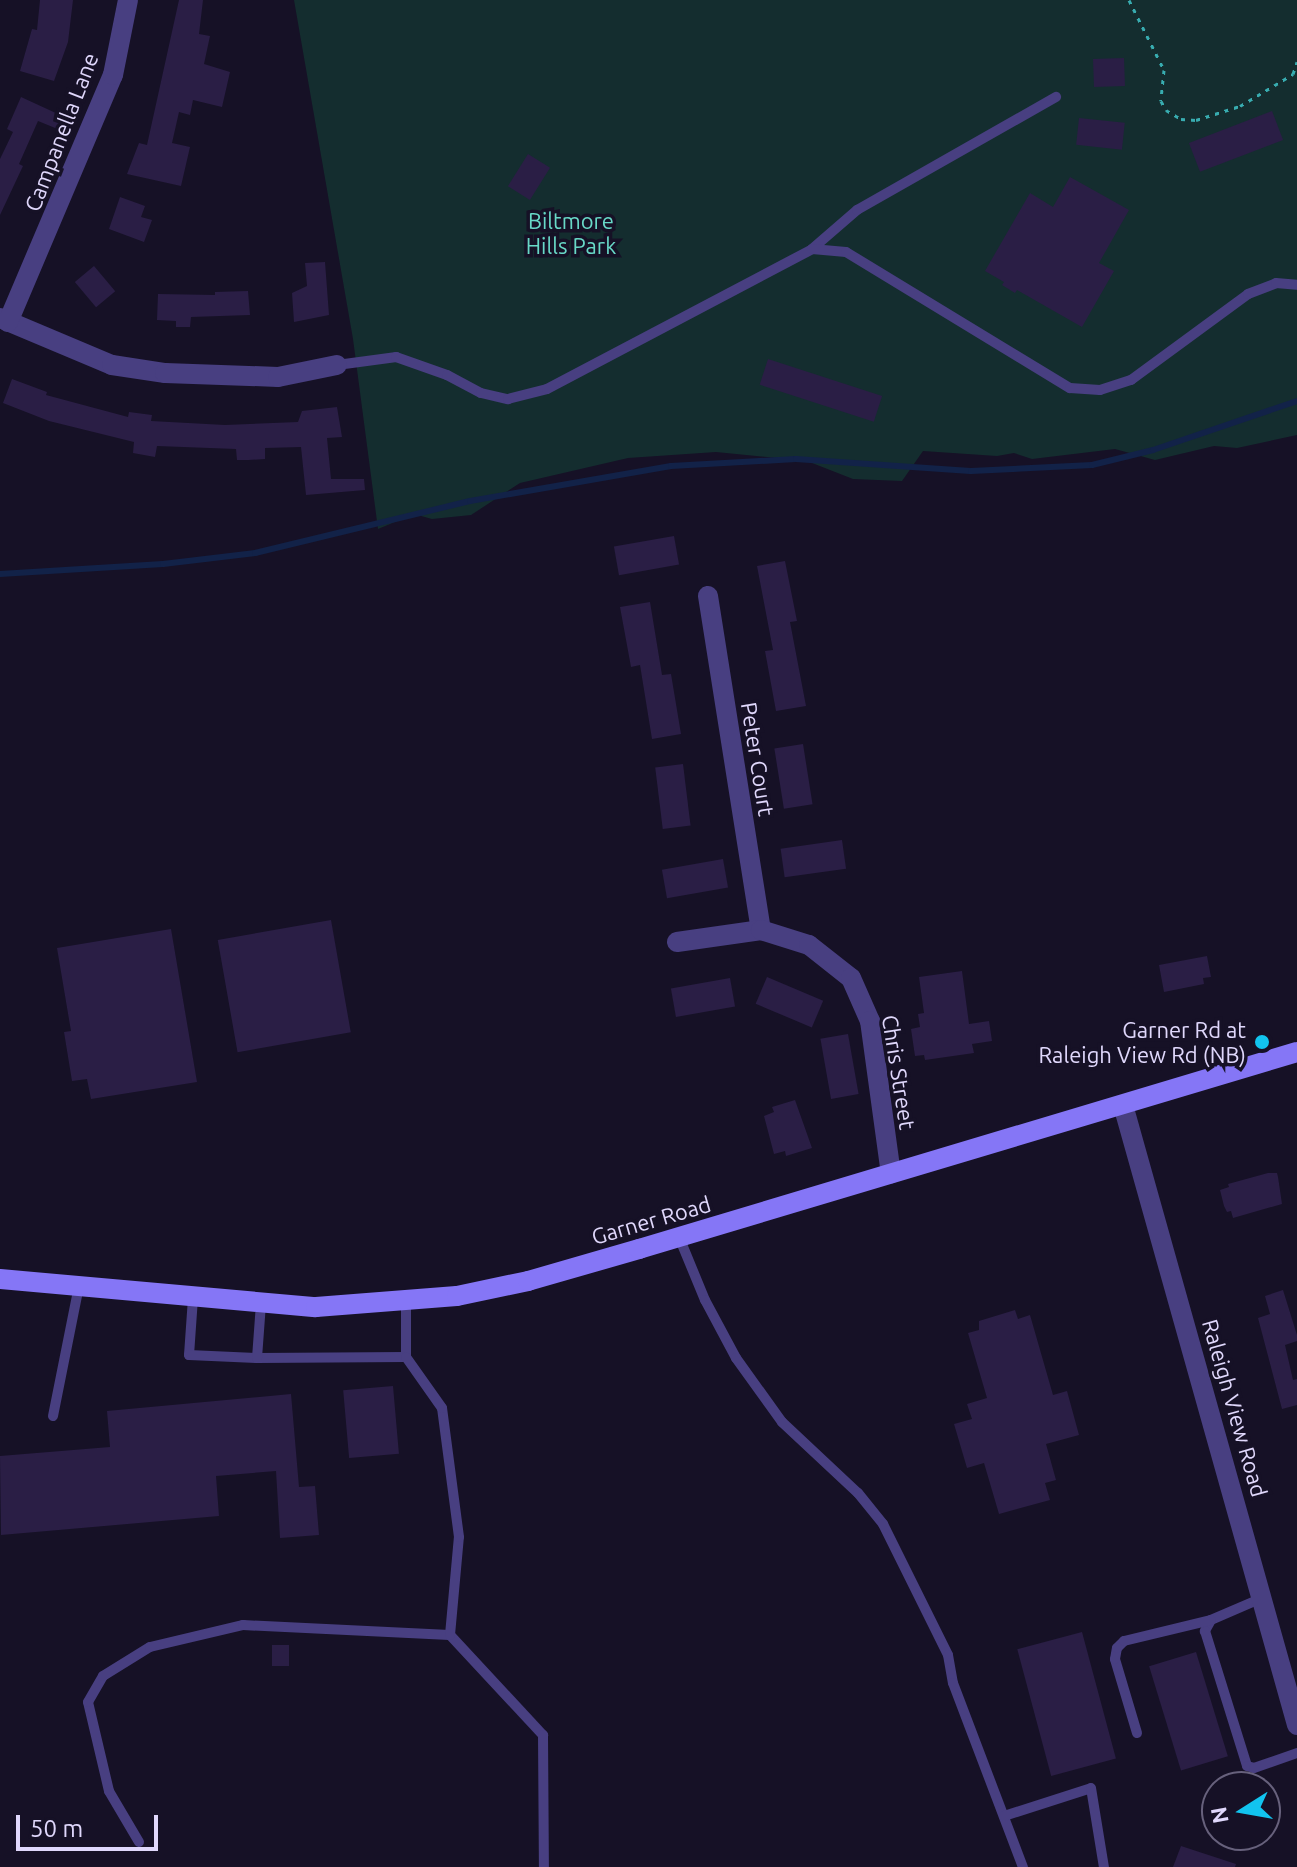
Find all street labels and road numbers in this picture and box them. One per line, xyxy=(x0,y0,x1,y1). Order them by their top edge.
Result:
street label: Campanella Lane xyxy=(19,49,103,215)
street label: Peter Court xyxy=(736,700,780,818)
street label: Chris Street xyxy=(877,1013,921,1131)
street label: Garner Road xyxy=(588,1190,714,1250)
street label: Raleigh View Road xyxy=(1197,1316,1273,1500)

